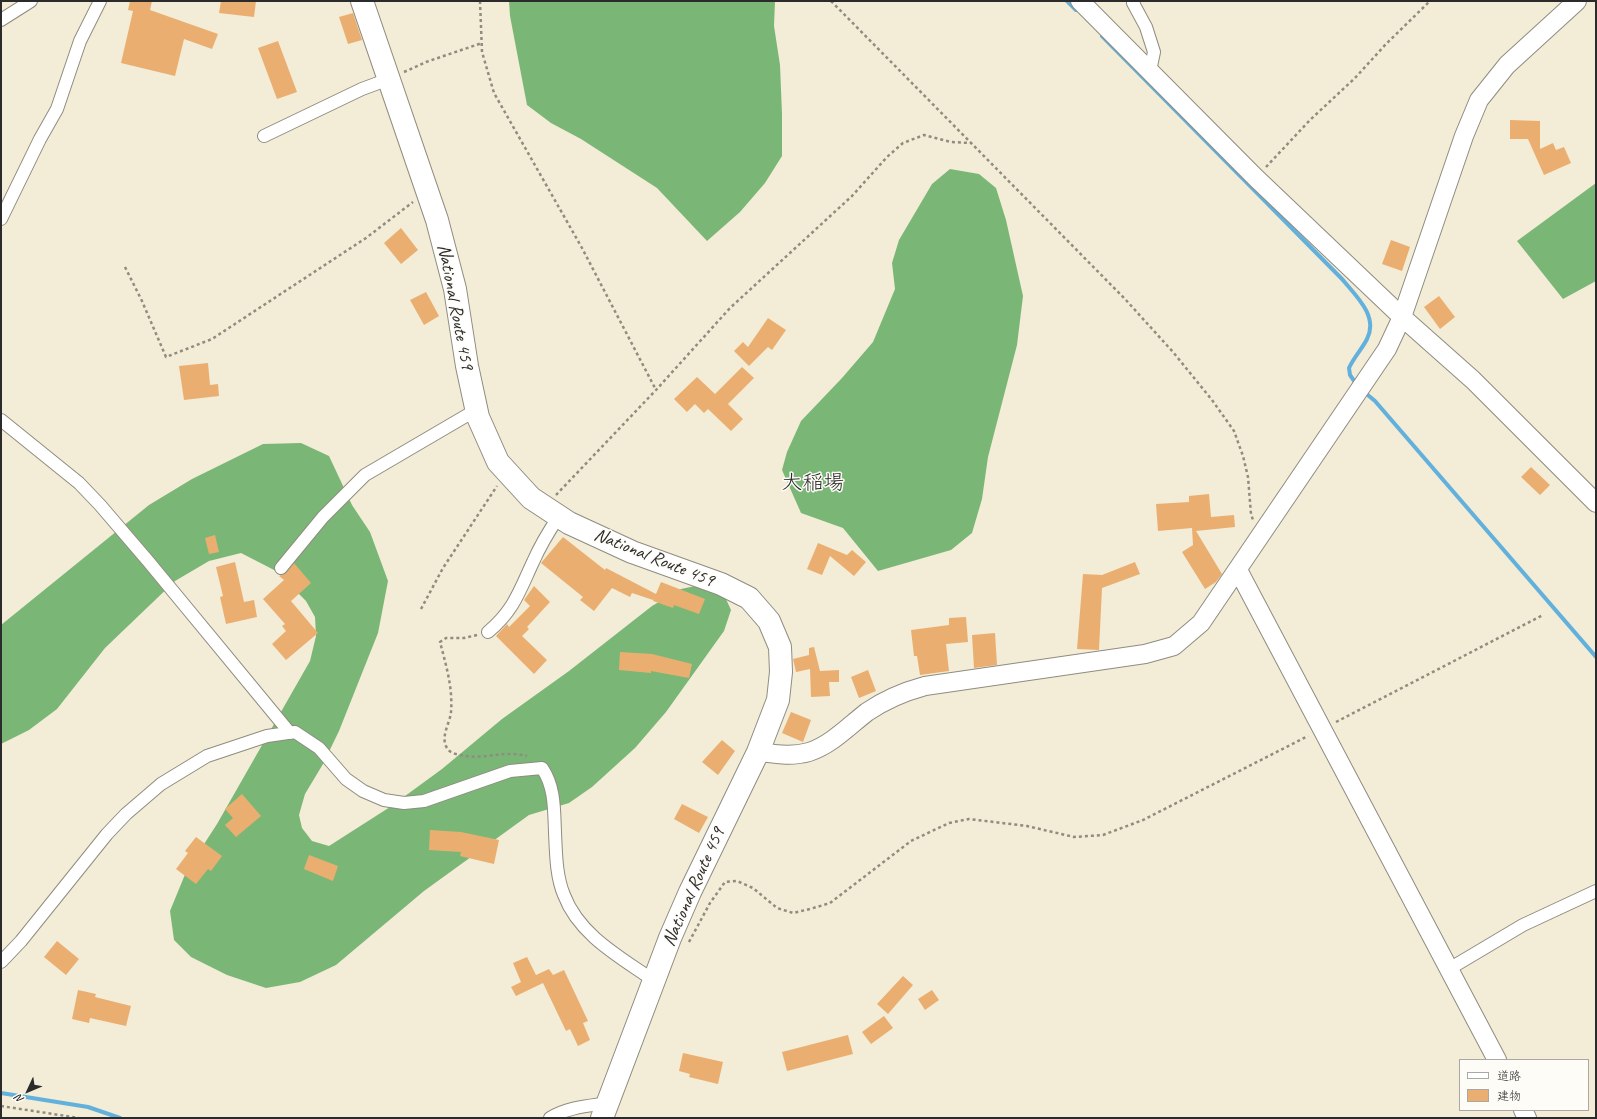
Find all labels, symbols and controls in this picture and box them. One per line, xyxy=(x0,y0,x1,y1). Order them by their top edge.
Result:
street label: National Route 459 xyxy=(432,242,478,372)
district label: 大稲場 xyxy=(782,470,844,496)
street label: National Route 459 xyxy=(591,524,717,592)
street label: National Route 459 xyxy=(658,824,730,950)
legend xyxy=(1459,1059,1589,1111)
text: 道路 xyxy=(1497,1068,1521,1084)
north arrow xyxy=(8,1071,48,1111)
text: 建物 xyxy=(1497,1088,1521,1104)
text: N xyxy=(12,1092,27,1107)

